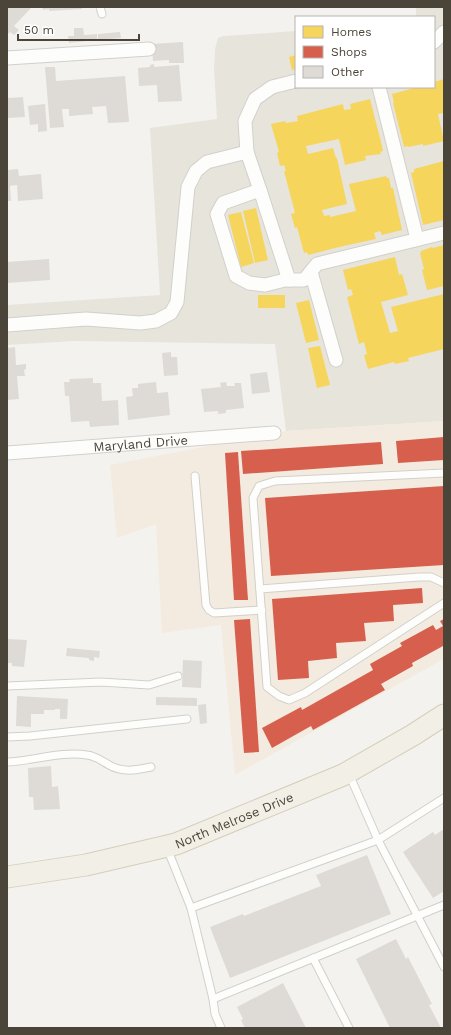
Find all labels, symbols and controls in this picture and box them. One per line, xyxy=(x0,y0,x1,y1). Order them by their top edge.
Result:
scale bar xyxy=(18,16,139,42)
legend xyxy=(295,16,435,88)
text: 50 m xyxy=(24,23,54,37)
text: Homes xyxy=(331,25,372,39)
text: Shops xyxy=(331,45,367,59)
text: Other xyxy=(331,65,364,79)
street label: Maryland Drive xyxy=(93,432,188,454)
street label: North Melrose Drive xyxy=(172,789,295,851)

